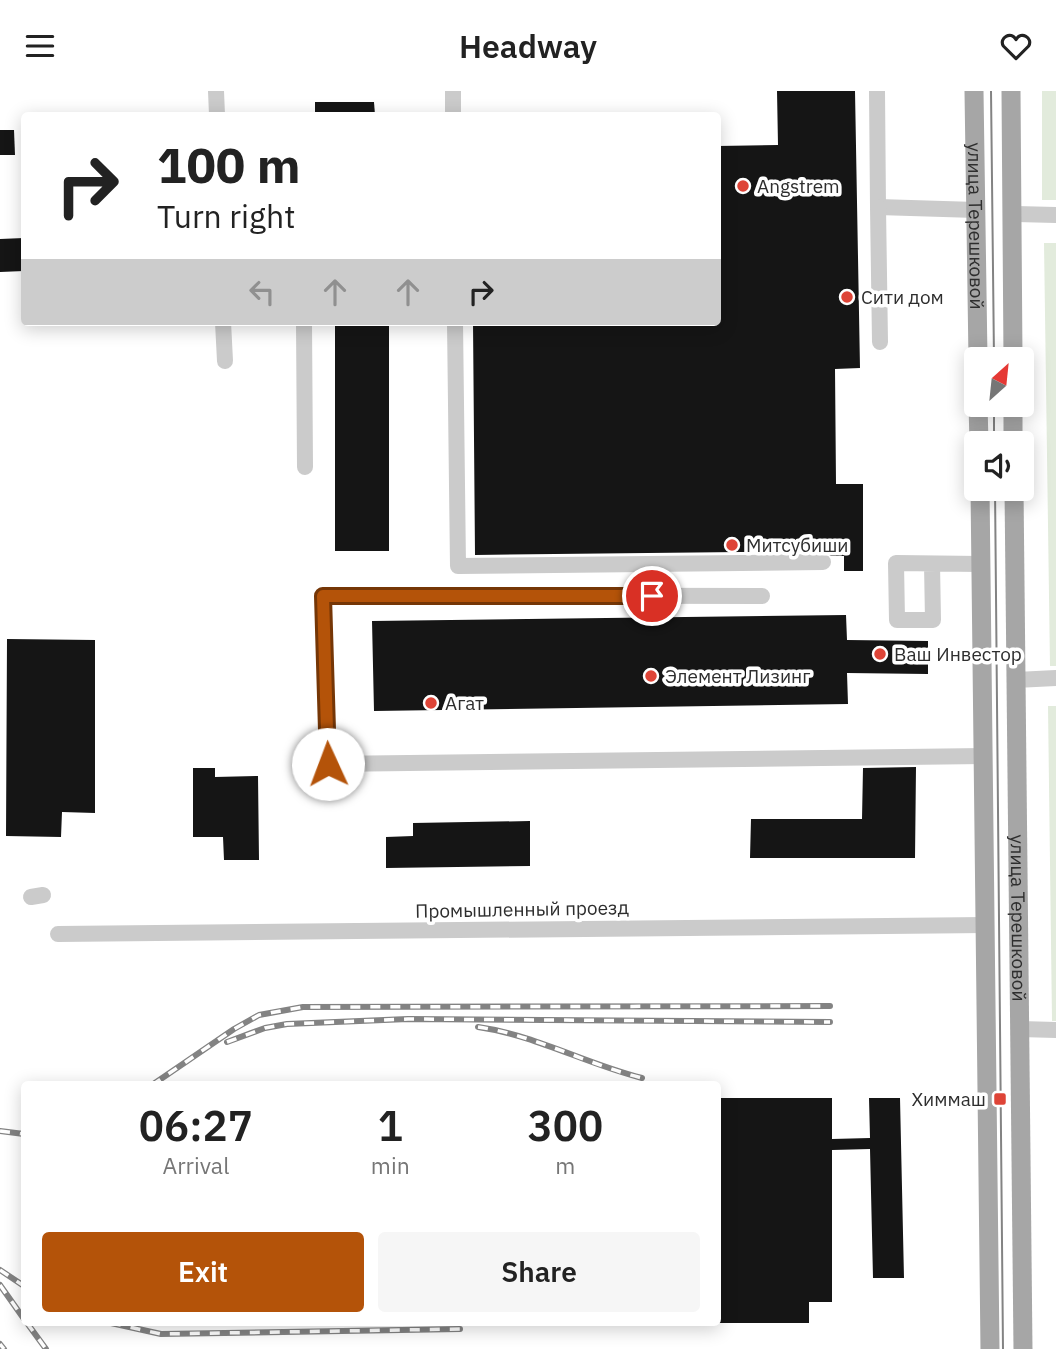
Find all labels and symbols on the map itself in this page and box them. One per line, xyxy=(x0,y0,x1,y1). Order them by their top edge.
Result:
street label: улица Терешковой xyxy=(963,142,989,310)
place label: Angstrem xyxy=(757,174,840,198)
marker: Angstrem xyxy=(735,178,751,194)
place label: Сити дом xyxy=(861,285,944,309)
marker: Сити дом xyxy=(839,289,855,305)
north arrow xyxy=(964,347,1034,417)
place label: Митсубиши xyxy=(746,533,849,557)
marker: Митсубиши xyxy=(724,537,740,553)
pin xyxy=(622,566,682,626)
place label: Ваш Инвестор xyxy=(894,642,1022,666)
marker: Ваш Инвестор xyxy=(872,646,888,662)
place label: Элемент Лизинг xyxy=(665,664,811,688)
marker: Элемент Лизинг xyxy=(643,668,659,684)
place label: Агат xyxy=(445,691,484,715)
marker: Агат xyxy=(423,695,439,711)
position arrow xyxy=(291,727,365,801)
street label: улица Терешковой xyxy=(1006,834,1031,1002)
street label: Промышленный проезд xyxy=(415,895,629,923)
place label: Химмаш xyxy=(911,1087,986,1111)
marker: Химмаш xyxy=(992,1091,1008,1107)

